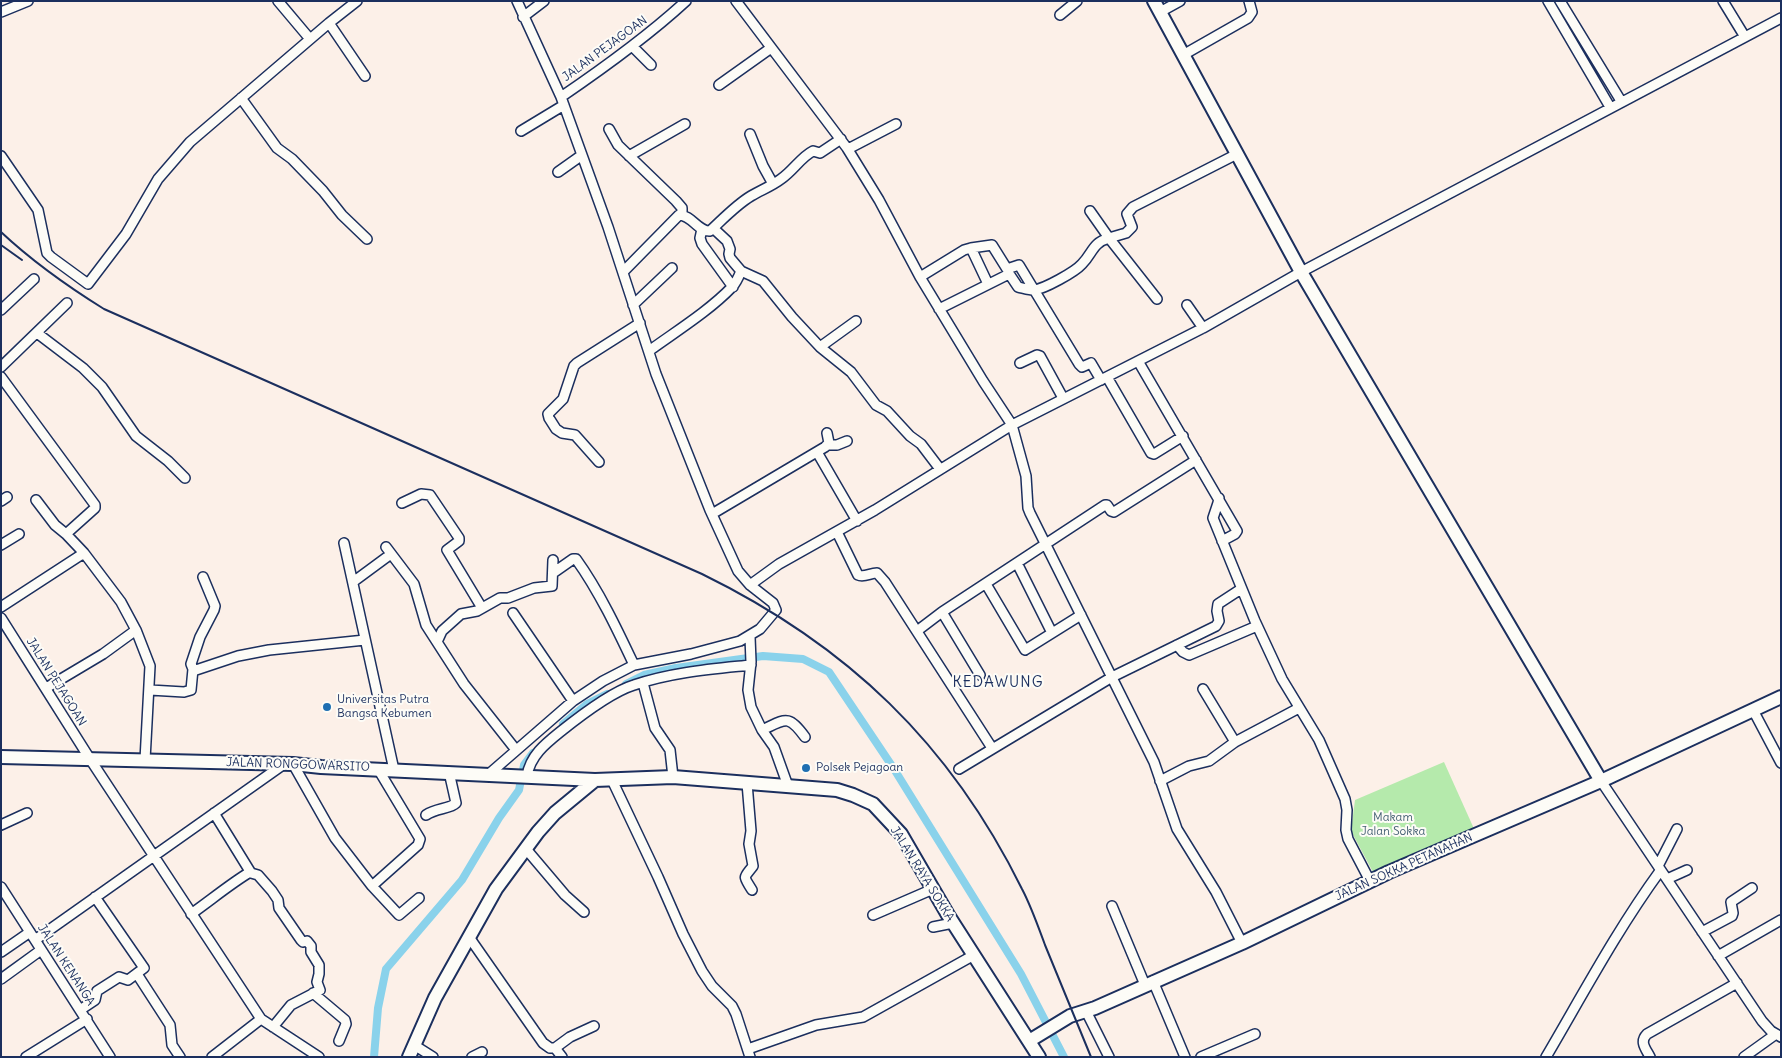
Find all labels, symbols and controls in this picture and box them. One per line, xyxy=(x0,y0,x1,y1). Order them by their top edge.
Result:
street label: JALAN PEJAGOAN xyxy=(560,13,650,85)
street label: JALAN PEJAGOAN xyxy=(23,635,89,729)
district label: KEDAWUNG xyxy=(952,674,1044,692)
place label: Universitas Putra Bangsa Kebumen xyxy=(337,693,432,721)
marker: Universitas Putra Bangsa Kebumen xyxy=(321,701,333,713)
street label: JALAN RONGGOWARSITO xyxy=(226,755,370,775)
place label: Polsek Pejagoan xyxy=(816,761,903,775)
marker: Polsek Pejagoan xyxy=(800,762,812,774)
park label: Makam Jalan Sokka xyxy=(1361,811,1425,839)
street label: JALAN RAYA SOKKA xyxy=(887,824,957,924)
street label: JALAN SOKKA PETANAHAN xyxy=(1333,830,1475,904)
street label: JALAN KENANGA xyxy=(34,922,98,1008)

